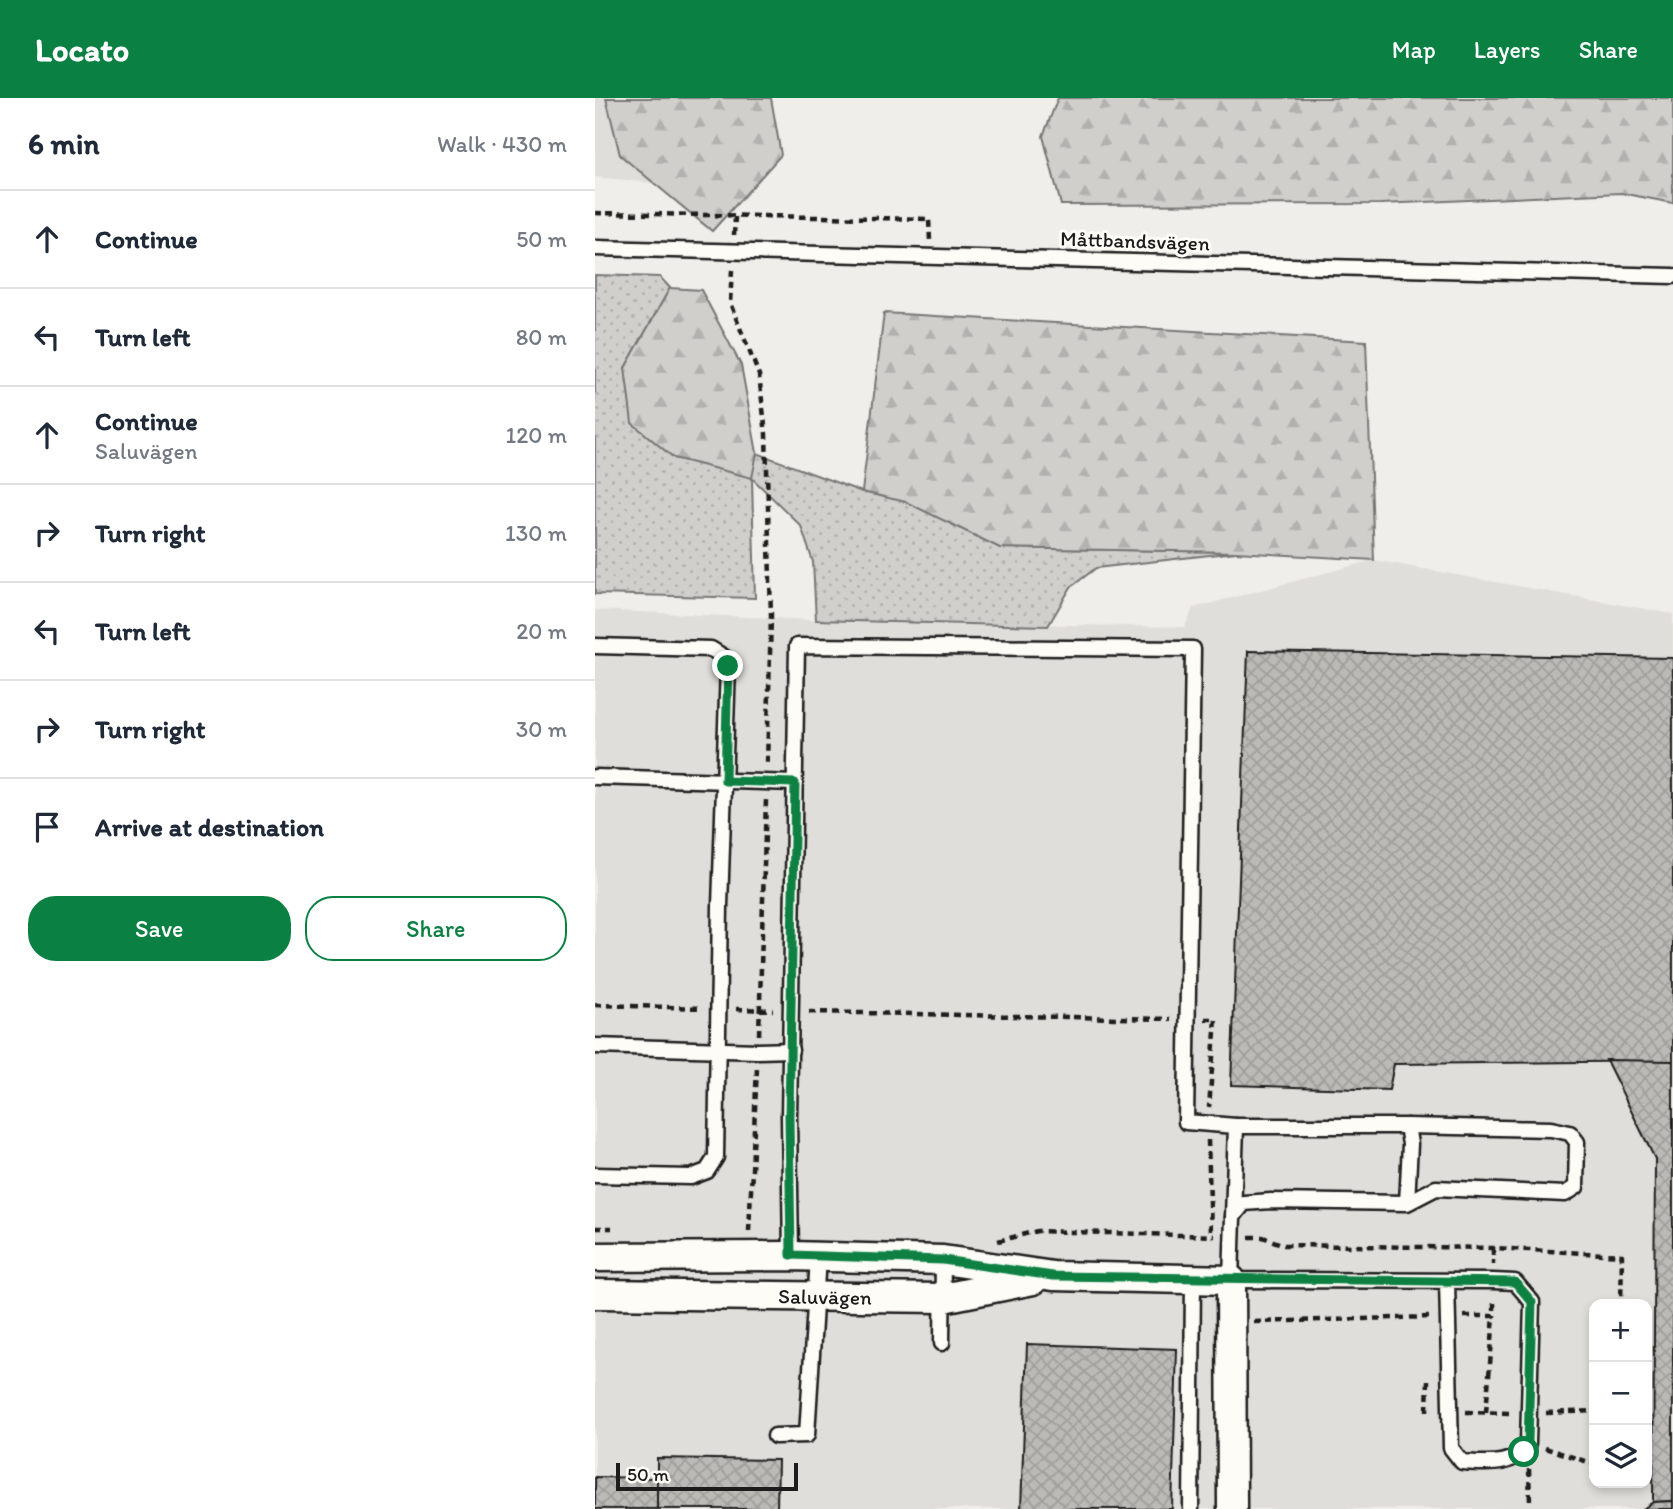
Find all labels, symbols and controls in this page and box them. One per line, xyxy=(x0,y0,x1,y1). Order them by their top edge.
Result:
text: Locato xyxy=(35,30,129,69)
text: Map xyxy=(1392,35,1436,64)
text: Layers xyxy=(1474,35,1541,64)
text: Share xyxy=(1579,35,1638,64)
text: 6 min xyxy=(28,125,100,162)
text: Walk · 430 m xyxy=(437,130,567,158)
icon: ahead xyxy=(28,220,66,258)
text: Continue xyxy=(95,223,198,255)
text: 50 m xyxy=(516,225,567,253)
street label: Måttbandsvägen xyxy=(1060,225,1210,256)
icon: left xyxy=(28,318,66,356)
text: Turn left xyxy=(95,321,191,353)
text: 80 m xyxy=(516,323,567,351)
text: Continue xyxy=(95,405,198,437)
icon: ahead xyxy=(28,416,66,454)
text: 120 m xyxy=(506,421,567,449)
text: Saluvägen xyxy=(95,437,198,465)
icon: right xyxy=(28,514,66,552)
text: Turn right xyxy=(95,517,206,549)
text: 130 m xyxy=(505,519,567,547)
icon: left xyxy=(28,612,66,650)
text: Turn left xyxy=(95,615,191,647)
text: 20 m xyxy=(516,617,567,645)
route end xyxy=(712,650,743,681)
icon: right xyxy=(28,710,66,748)
text: Turn right xyxy=(95,713,206,745)
text: 30 m xyxy=(516,715,567,743)
icon: arrive xyxy=(28,808,66,846)
text: Arrive at destination xyxy=(95,811,324,843)
button: Save xyxy=(28,896,291,961)
button: Share xyxy=(305,896,567,961)
street label: Saluvägen xyxy=(778,1283,872,1310)
map controls xyxy=(1589,1299,1652,1488)
button: + xyxy=(1589,1299,1652,1362)
button: − xyxy=(1589,1362,1652,1425)
button: layers xyxy=(1589,1425,1652,1488)
route start xyxy=(1508,1436,1539,1467)
scale bar xyxy=(616,1460,798,1492)
text: 50 m xyxy=(627,1463,669,1486)

